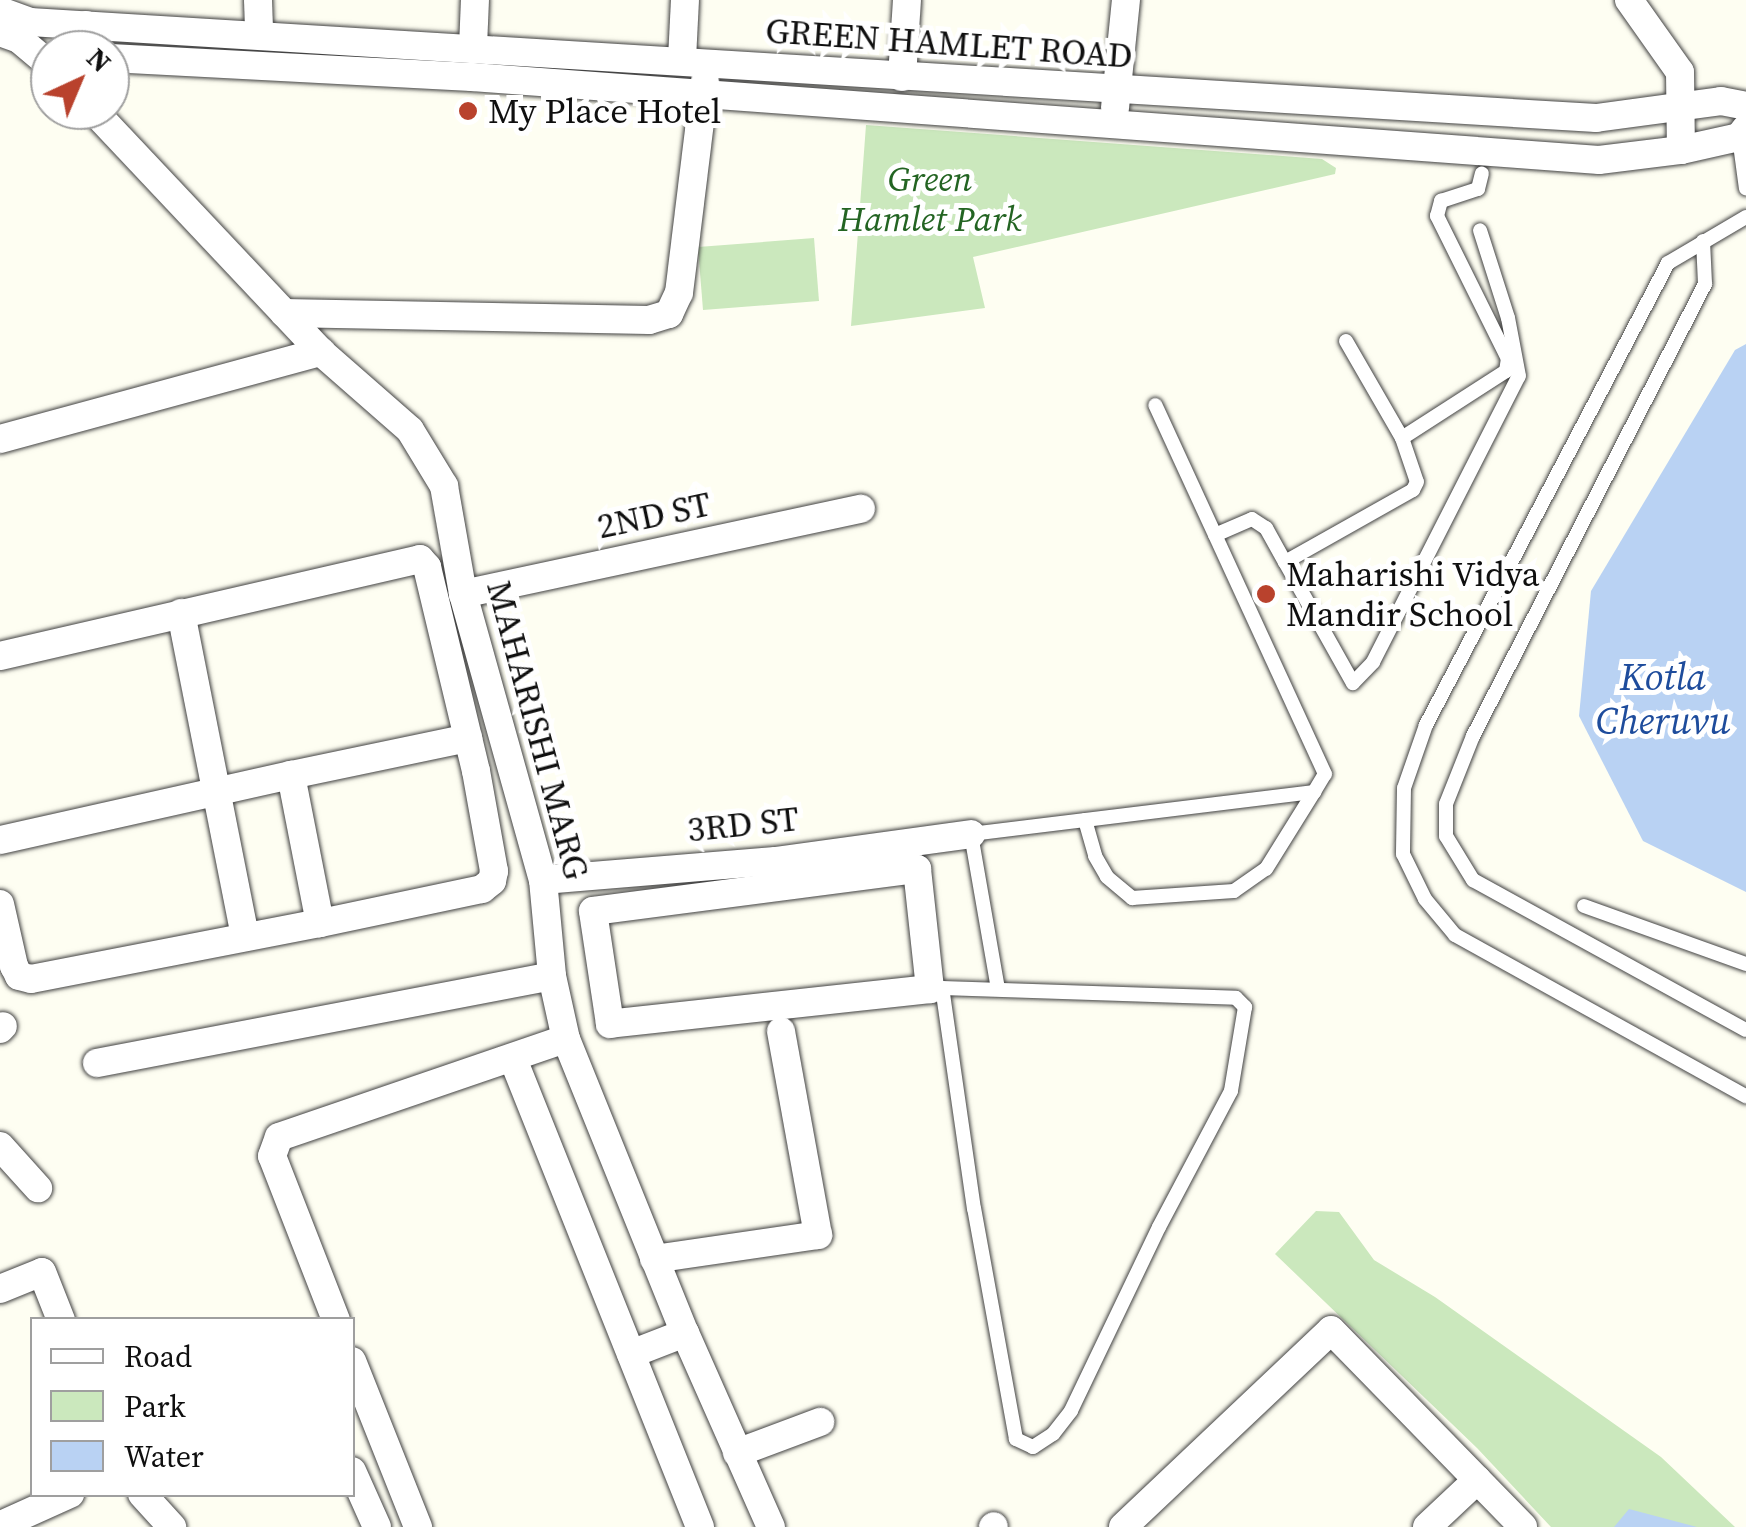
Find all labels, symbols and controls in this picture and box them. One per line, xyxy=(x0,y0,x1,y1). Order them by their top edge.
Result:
street label: GREEN HAMLET ROAD xyxy=(764,9,1134,77)
north arrow xyxy=(30,30,130,130)
text: N xyxy=(79,39,120,81)
place label: My Place Hotel xyxy=(488,90,721,132)
marker: My Place Hotel xyxy=(457,100,479,122)
park label: Green Hamlet Park xyxy=(838,158,1022,240)
street label: 2ND ST xyxy=(594,483,714,547)
place label: Maharishi Vidya Mandir School xyxy=(1286,553,1541,635)
street label: MAHARISHI MARG xyxy=(478,576,598,884)
marker: Maharishi Vidya Mandir School xyxy=(1255,583,1277,605)
water label: Kotla Cheruvu xyxy=(1596,655,1730,744)
street label: 3RD ST xyxy=(685,797,801,851)
legend xyxy=(30,1317,355,1497)
text: Road xyxy=(124,1336,192,1377)
text: Park xyxy=(124,1386,186,1427)
text: Water xyxy=(124,1436,204,1477)

